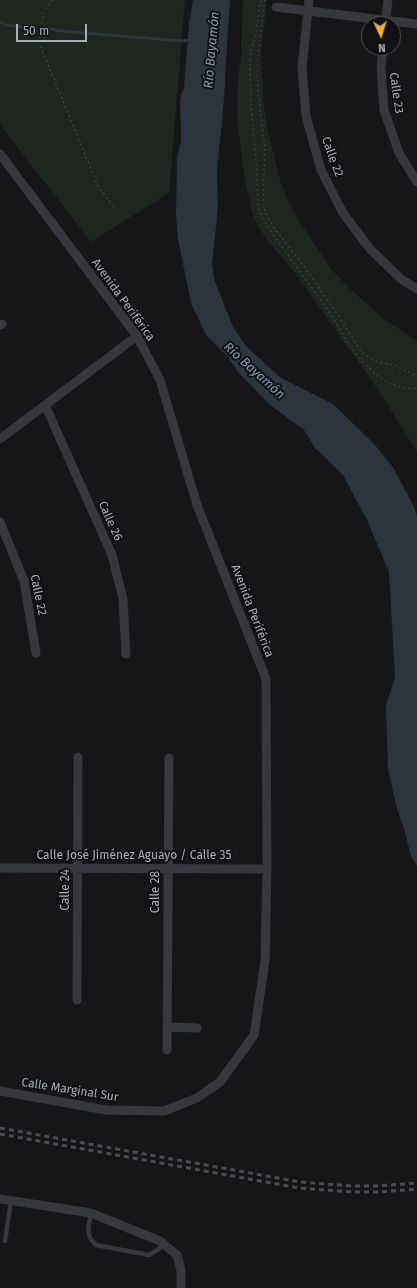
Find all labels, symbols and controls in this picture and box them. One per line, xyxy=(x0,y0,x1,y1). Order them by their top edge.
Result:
water label: Río Bayamón xyxy=(201,11,223,89)
scale bar xyxy=(18,16,89,42)
north arrow xyxy=(361,16,401,56)
text: 50 m xyxy=(23,24,49,38)
text: N xyxy=(378,41,386,54)
street label: Calle 23 xyxy=(386,71,406,115)
street label: Calle 22 xyxy=(318,135,346,179)
street label: Avenida Periférica xyxy=(88,256,158,344)
water label: Río Bayamón xyxy=(220,339,288,403)
street label: Calle 26 xyxy=(95,499,125,543)
street label: Avenida Periférica xyxy=(228,563,276,659)
street label: Calle 22 xyxy=(27,573,49,617)
street label: Calle José Jiménez Aguayo / Calle 35 xyxy=(37,849,231,863)
street label: Calle 24 xyxy=(59,869,73,911)
street label: Calle 28 xyxy=(149,871,163,913)
street label: Calle Marginal Sur xyxy=(21,1075,119,1105)

